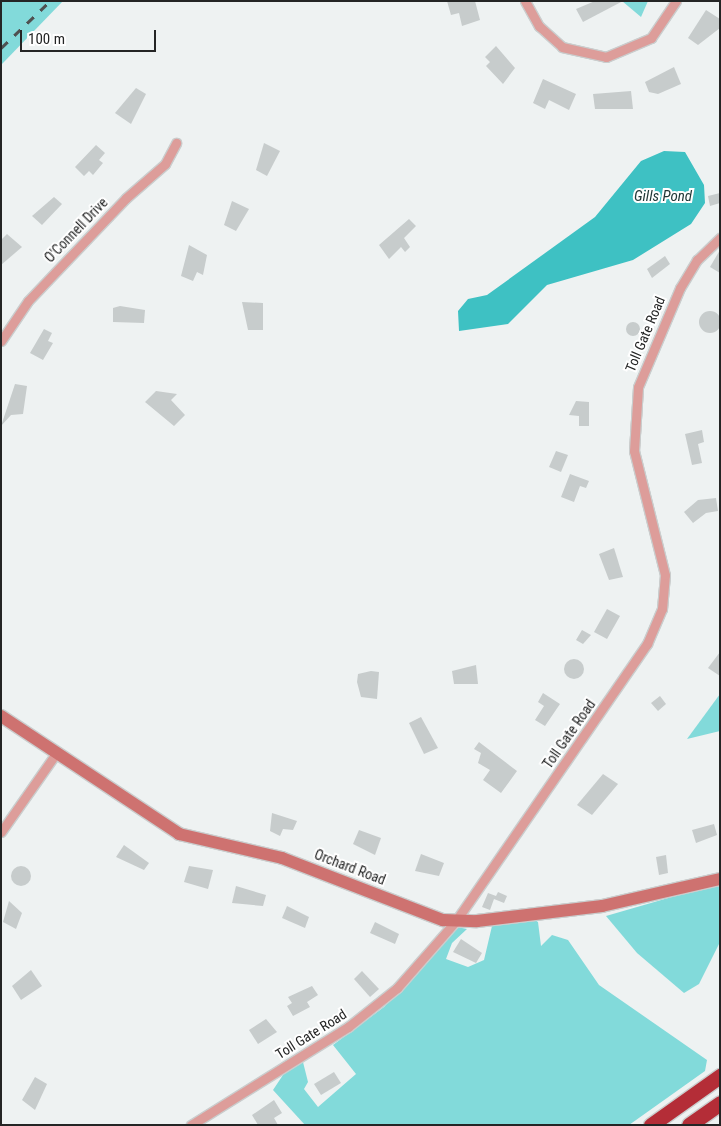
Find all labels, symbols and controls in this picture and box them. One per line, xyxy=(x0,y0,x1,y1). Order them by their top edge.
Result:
scale bar xyxy=(22,20,159,52)
text: 100 m xyxy=(28,30,65,48)
water label: Gills Pond xyxy=(634,188,692,206)
street label: O'Connell Drive xyxy=(41,194,111,266)
street label: Toll Gate Road xyxy=(622,294,668,374)
street label: Toll Gate Road xyxy=(539,696,599,772)
street label: Orchard Road xyxy=(312,846,388,888)
street label: Toll Gate Road xyxy=(273,1006,349,1062)

